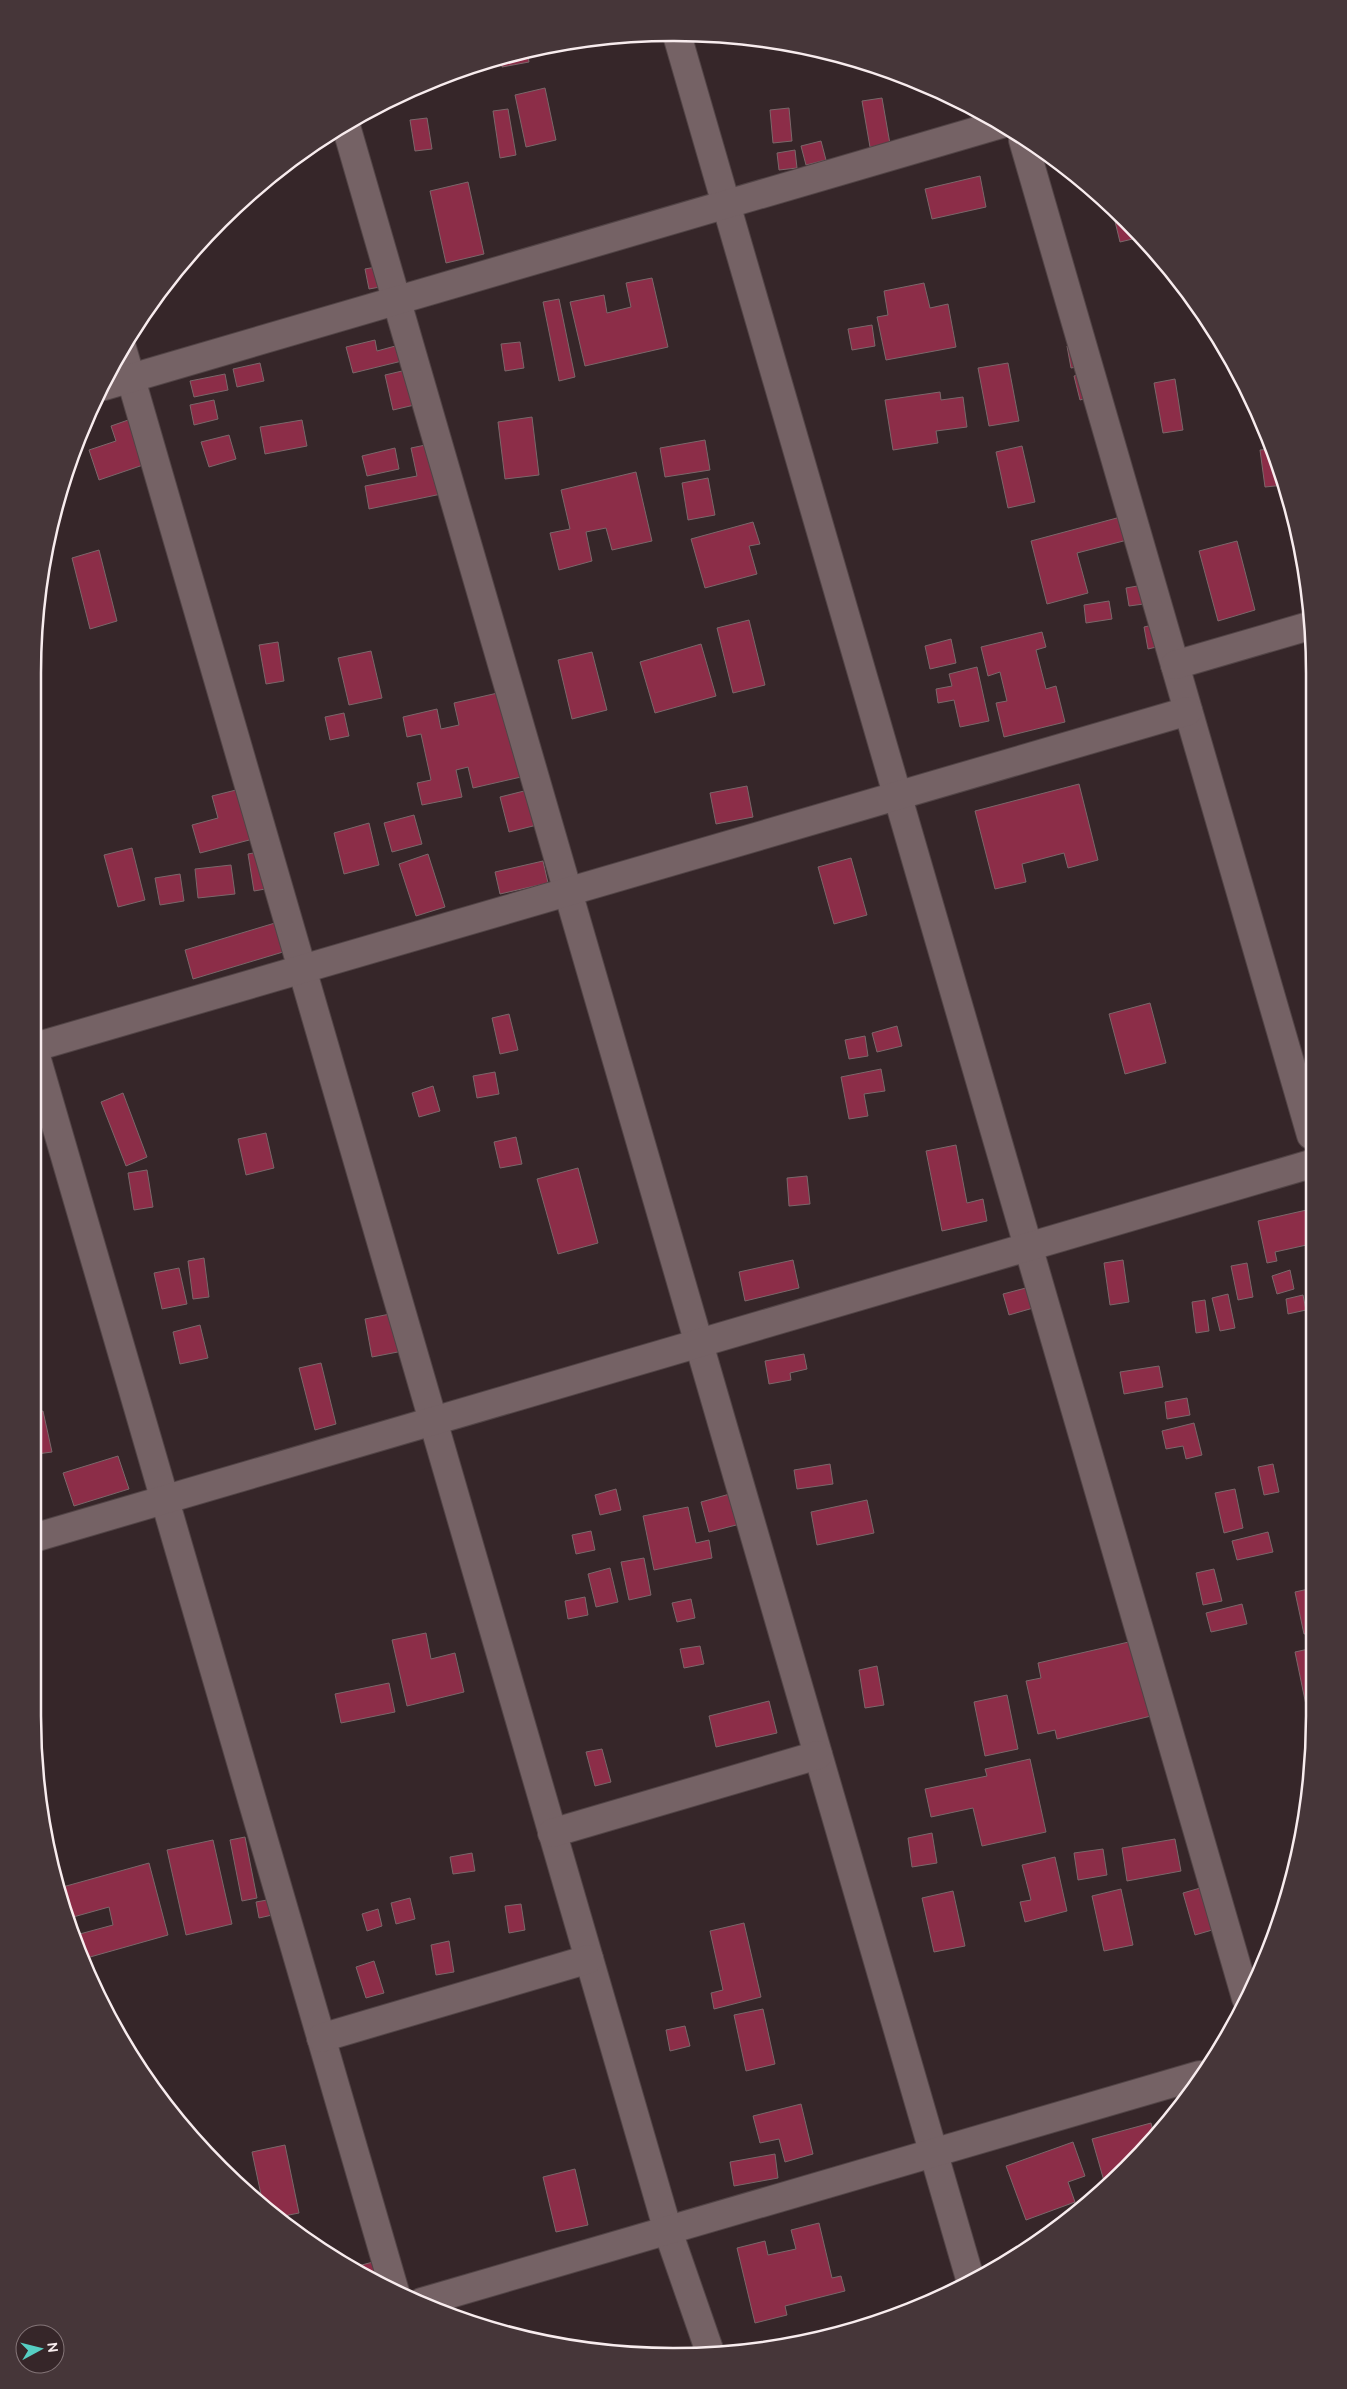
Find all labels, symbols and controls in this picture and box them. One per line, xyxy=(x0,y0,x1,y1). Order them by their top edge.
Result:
north arrow xyxy=(15,2324,65,2374)
text: N xyxy=(44,2341,61,2354)

